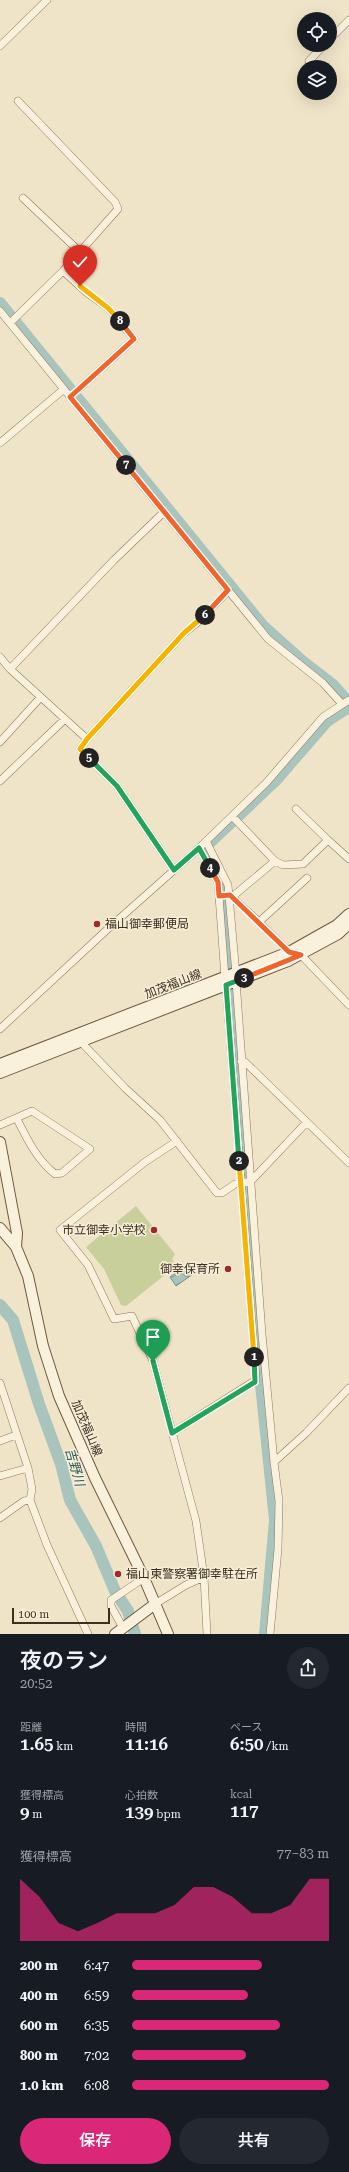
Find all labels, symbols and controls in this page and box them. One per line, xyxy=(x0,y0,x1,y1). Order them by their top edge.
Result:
map controls xyxy=(297,12,337,100)
button: locate xyxy=(297,12,337,52)
button: layers xyxy=(297,60,337,100)
pin xyxy=(63,245,97,286)
icon: check xyxy=(69,251,91,273)
pin: 8 xyxy=(110,311,130,331)
text: 8 xyxy=(117,314,123,327)
pin: 7 xyxy=(116,455,136,475)
text: 7 xyxy=(123,458,129,471)
pin: 6 xyxy=(195,605,215,625)
text: 6 xyxy=(202,608,208,621)
pin: 5 xyxy=(79,748,99,768)
text: 5 xyxy=(86,751,92,764)
pin: 4 xyxy=(200,858,220,878)
text: 4 xyxy=(207,861,213,874)
place label: 福山御幸郵便局 xyxy=(105,917,189,931)
marker: 福山御幸郵便局 xyxy=(92,919,102,929)
street label: 加茂福山線 xyxy=(142,967,204,1001)
pin: 3 xyxy=(234,968,254,988)
text: 3 xyxy=(241,971,247,984)
pin: 2 xyxy=(229,1151,249,1171)
text: 2 xyxy=(236,1154,242,1167)
place label: 市立御幸小学校 xyxy=(62,1223,146,1237)
marker: 市立御幸小学校 xyxy=(149,1225,159,1235)
place label: 御幸保育所 xyxy=(160,1262,220,1276)
marker: 御幸保育所 xyxy=(223,1264,233,1274)
pin xyxy=(136,1320,170,1361)
icon: arrive xyxy=(142,1326,164,1348)
pin: 1 xyxy=(244,1347,264,1367)
text: 1 xyxy=(251,1350,257,1363)
street label: 加茂福山線 xyxy=(69,1398,105,1458)
water label: 吉野川 xyxy=(62,1446,88,1490)
place label: 福山東警察署御幸駐在所 xyxy=(126,1567,258,1581)
marker: 福山東警察署御幸駐在所 xyxy=(113,1569,123,1579)
scale bar xyxy=(12,1606,110,1625)
text: 100 m xyxy=(18,1608,49,1621)
button: share xyxy=(287,1647,329,1689)
text: 夜のラン xyxy=(20,1648,108,1673)
text: 20:52 xyxy=(20,1676,52,1691)
text: 距離 xyxy=(20,1721,42,1734)
text: 時間 xyxy=(125,1721,147,1734)
text: ペース xyxy=(230,1721,262,1734)
text: 1.65 xyxy=(20,1734,54,1754)
text: 11:16 xyxy=(125,1734,168,1754)
text: 6:50 xyxy=(230,1734,264,1754)
text: km xyxy=(54,1740,73,1753)
text: /km xyxy=(264,1740,289,1753)
text: kcal xyxy=(230,1788,252,1801)
text: 獲得標高 xyxy=(20,1789,64,1802)
text: 心拍数 xyxy=(125,1789,158,1802)
text: 117 xyxy=(230,1801,259,1821)
text: 9 xyxy=(20,1802,30,1822)
text: 139 xyxy=(125,1802,154,1822)
text: m xyxy=(30,1808,42,1821)
text: bpm xyxy=(154,1808,181,1821)
text: 77–83 m xyxy=(277,1846,329,1861)
text: 獲得標高 xyxy=(20,1849,72,1864)
text: 200 m xyxy=(20,1958,58,1973)
text: 6:47 xyxy=(84,1958,109,1973)
text: 400 m xyxy=(20,1988,58,2003)
text: 6:59 xyxy=(84,1988,109,2003)
text: 600 m xyxy=(20,2018,58,2033)
text: 6:35 xyxy=(84,2018,109,2033)
text: 800 m xyxy=(20,2048,58,2063)
text: 7:02 xyxy=(84,2048,109,2063)
text: 1.0 km xyxy=(20,2078,63,2093)
text: 6:08 xyxy=(84,2078,109,2093)
button: 保存 xyxy=(20,2118,171,2164)
button: 共有 xyxy=(179,2118,329,2164)

